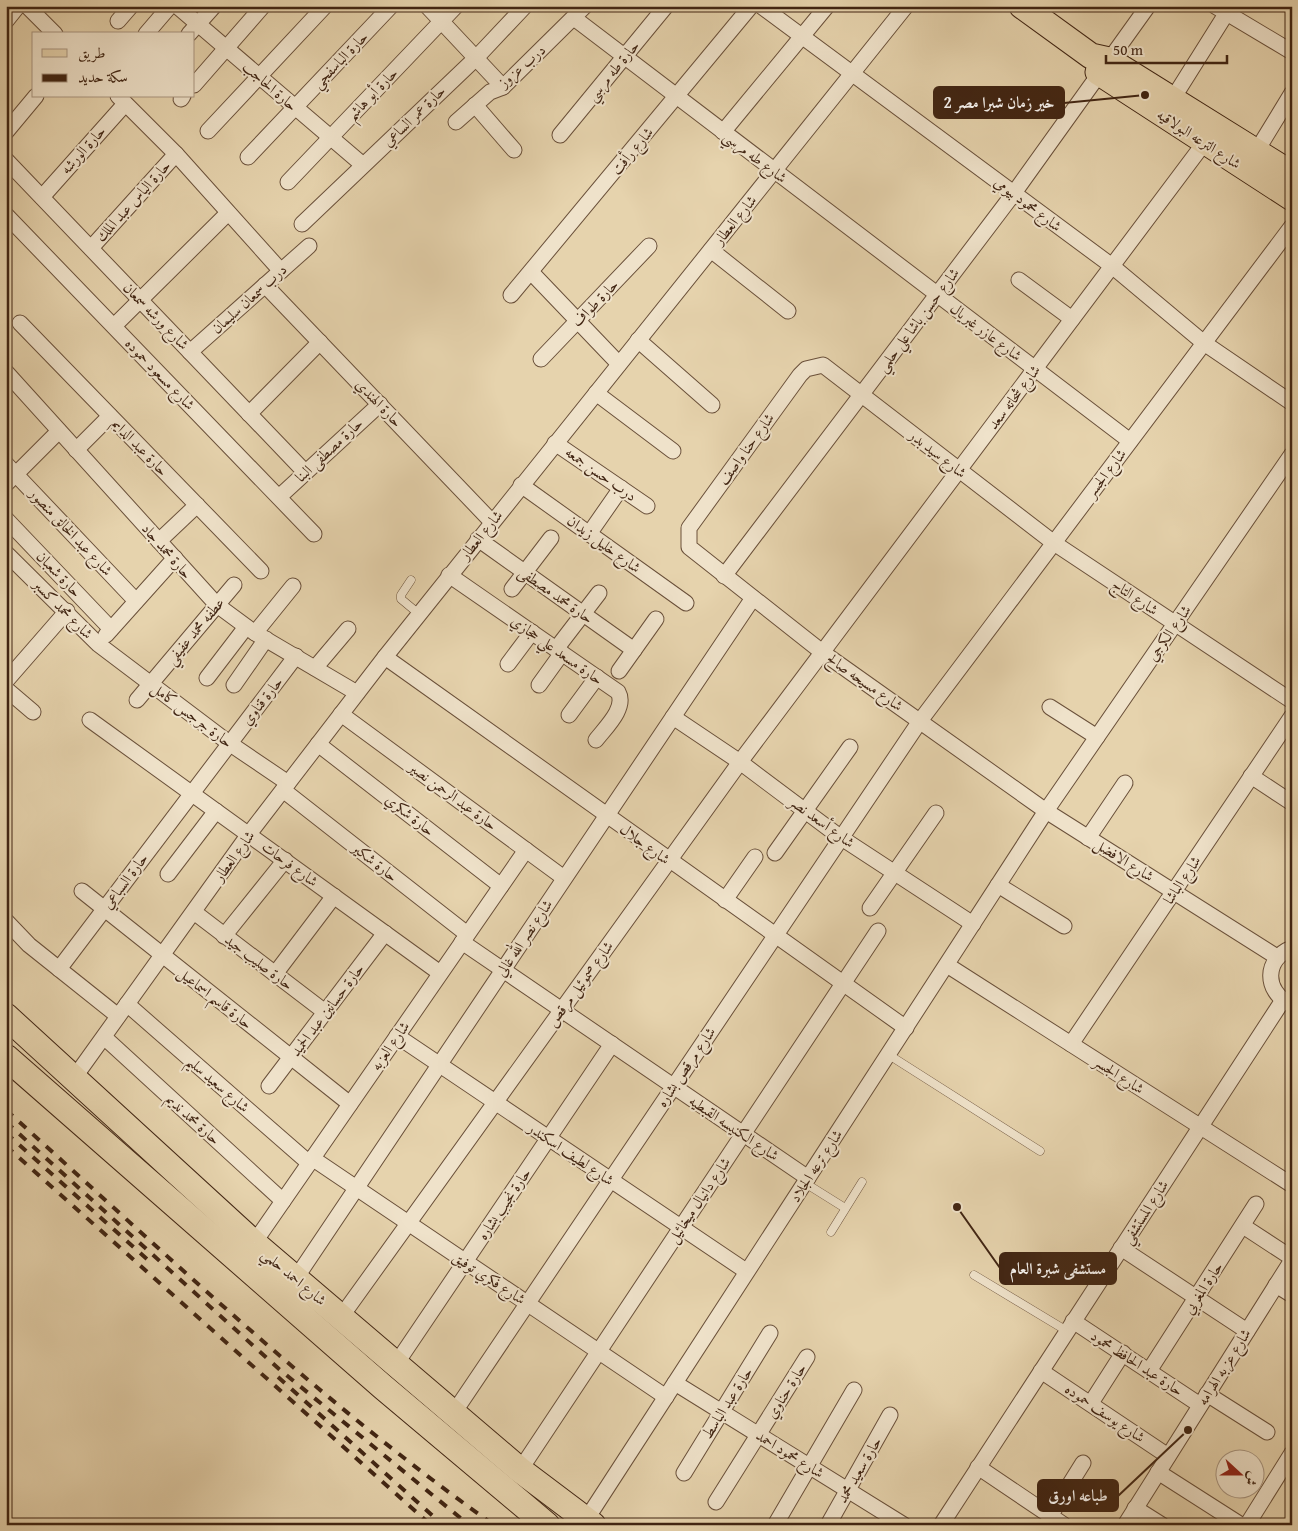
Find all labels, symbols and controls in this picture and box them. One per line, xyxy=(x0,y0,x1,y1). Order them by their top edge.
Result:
street label: حارة الباسفجي xyxy=(307,26,375,96)
legend xyxy=(32,32,195,98)
scale bar xyxy=(1106,32,1227,64)
street label: حارة طه مرسي xyxy=(581,36,647,108)
street label: درب عزوز xyxy=(492,39,550,94)
text: 50 m xyxy=(1113,39,1144,60)
text: طريق xyxy=(78,42,105,63)
street label: حارة الحاجب xyxy=(238,56,302,115)
street label: حارة أبو هاشم xyxy=(341,63,406,128)
text: سكة حديد xyxy=(78,66,128,87)
street label: حارة عمر الساعي xyxy=(377,80,451,153)
callout: خير زمان شبرا مصر 2 xyxy=(934,87,1064,118)
text: خير زمان شبرا مصر 2 xyxy=(944,90,1055,114)
street label: شارع الترعه البولاقيه xyxy=(1151,104,1245,176)
street label: حارة الورشه xyxy=(55,121,110,178)
street label: شارع رأفت xyxy=(605,122,660,181)
street label: شارع طه مرسي xyxy=(717,126,792,191)
street label: حارة الياس عبد الملك xyxy=(90,155,175,246)
street label: شارع محمود بيومي xyxy=(988,171,1067,238)
street label: شارع العطار xyxy=(707,190,763,252)
street label: درب سمعان سليمان xyxy=(206,259,291,338)
street label: شارع حسن باشا علي حلمي xyxy=(871,263,967,379)
street label: حارة طواف xyxy=(567,274,623,331)
street label: شارع ورشه سمعان xyxy=(116,277,194,356)
street label: شارع عازر غبريال xyxy=(944,298,1027,368)
street label: شارع مسعود حموده xyxy=(118,333,200,416)
street label: شارع شحاته سعد xyxy=(982,360,1047,435)
street label: حارة الهندي xyxy=(350,374,408,433)
street label: شارع حنا واصف xyxy=(712,408,781,491)
street label: حارة عبد الدايم xyxy=(105,413,173,482)
street label: حارة مصطفى البنا xyxy=(290,413,368,487)
street label: شارع سيد بدر xyxy=(902,423,971,485)
street label: درب حسن جمعه xyxy=(561,441,641,506)
street label: شارع الجسر xyxy=(1079,444,1133,505)
street label: شارع عبد الخالق منصور xyxy=(22,482,118,582)
street label: شارع العطار xyxy=(453,505,509,567)
street label: شارع خليل زيدان xyxy=(561,510,646,580)
street label: حارة محمد جاد xyxy=(137,518,198,583)
street label: حارة شعبان xyxy=(32,546,87,601)
street label: حارة محمد مصطفى xyxy=(514,561,598,629)
street label: شارع محمد كسبر xyxy=(25,572,98,646)
street label: شارع التاج xyxy=(1106,573,1163,622)
street label: عطفه محمد عفيفي xyxy=(160,593,232,671)
street label: شارع الكرجي xyxy=(1142,600,1198,667)
street label: حارة مسعد علي حجازي xyxy=(505,610,608,692)
street label: شارع مسيحه صالح xyxy=(821,648,908,719)
street label: حارة قناوي xyxy=(236,672,289,731)
street label: حارة جرجس كامل xyxy=(147,677,237,753)
street label: حارة عبد الرحمن نصير xyxy=(403,755,502,835)
street label: حارة شكري xyxy=(380,789,439,842)
street label: شارع أسعد نصر xyxy=(782,790,859,855)
street label: شارع جلال xyxy=(614,818,675,872)
street label: شارع العطار xyxy=(207,826,262,889)
street label: شارع الافضل xyxy=(1089,833,1158,889)
street label: شارع فرحات xyxy=(256,836,323,894)
street label: حارة شكير xyxy=(346,836,403,886)
street label: حارة السباعي xyxy=(97,848,154,914)
street label: شارع الباشا xyxy=(1158,851,1208,910)
street label: شارع نصر الله غالي xyxy=(489,894,560,982)
street label: حارة صليب جيد xyxy=(220,929,298,995)
street label: شارع صموئيل مرقص xyxy=(541,937,620,1033)
street label: حارة حسانين عبد الحميد xyxy=(285,959,369,1061)
street label: حارة قاسم اسماعيل xyxy=(170,962,257,1037)
street label: شارع العزبه xyxy=(365,1017,417,1076)
street label: شارع مرقص بشاره xyxy=(651,1022,723,1113)
street label: شارع الجسر xyxy=(1087,1049,1149,1101)
street label: شارع سعيد سليم xyxy=(179,1050,254,1121)
street label: حارة محمد نديم xyxy=(159,1088,225,1151)
street label: شارع الكنيسه القبطيه xyxy=(683,1090,783,1168)
street label: شارع لطيف اسكندر xyxy=(521,1116,618,1193)
street label: شارع ترعه الجلاد xyxy=(784,1125,850,1208)
street label: شارع دانيال ميخائيل xyxy=(662,1153,738,1248)
street label: حارة نجيب بشاره xyxy=(472,1164,535,1244)
street label: شارع المستشفي xyxy=(1116,1176,1176,1250)
street label: شارع احمد حلمي xyxy=(255,1243,331,1313)
street label: شارع فكري توفيق xyxy=(447,1246,530,1312)
callout: مستشفى شبرة العام xyxy=(1000,1253,1116,1284)
text: مستشفى شبرة العام xyxy=(1010,1256,1106,1283)
street label: حارة المغربي xyxy=(1178,1257,1229,1319)
street label: شارع عزبه الهرامه xyxy=(1192,1324,1258,1411)
street label: حارة عبد الحافظ محمود xyxy=(1087,1325,1188,1400)
street label: حارة حناوي xyxy=(760,1359,813,1424)
street label: حارة عبد الباسط xyxy=(696,1363,757,1443)
street label: شارع يوسف حموده xyxy=(1059,1378,1150,1450)
street label: شارع محمود احمد xyxy=(751,1424,828,1485)
street label: حارة سعيد محمد xyxy=(831,1433,886,1507)
north arrow xyxy=(1216,1448,1266,1498)
text: ش xyxy=(1240,1469,1264,1489)
callout: طباعه اورق xyxy=(1038,1480,1118,1511)
text: طباعه اورق xyxy=(1048,1483,1108,1507)

